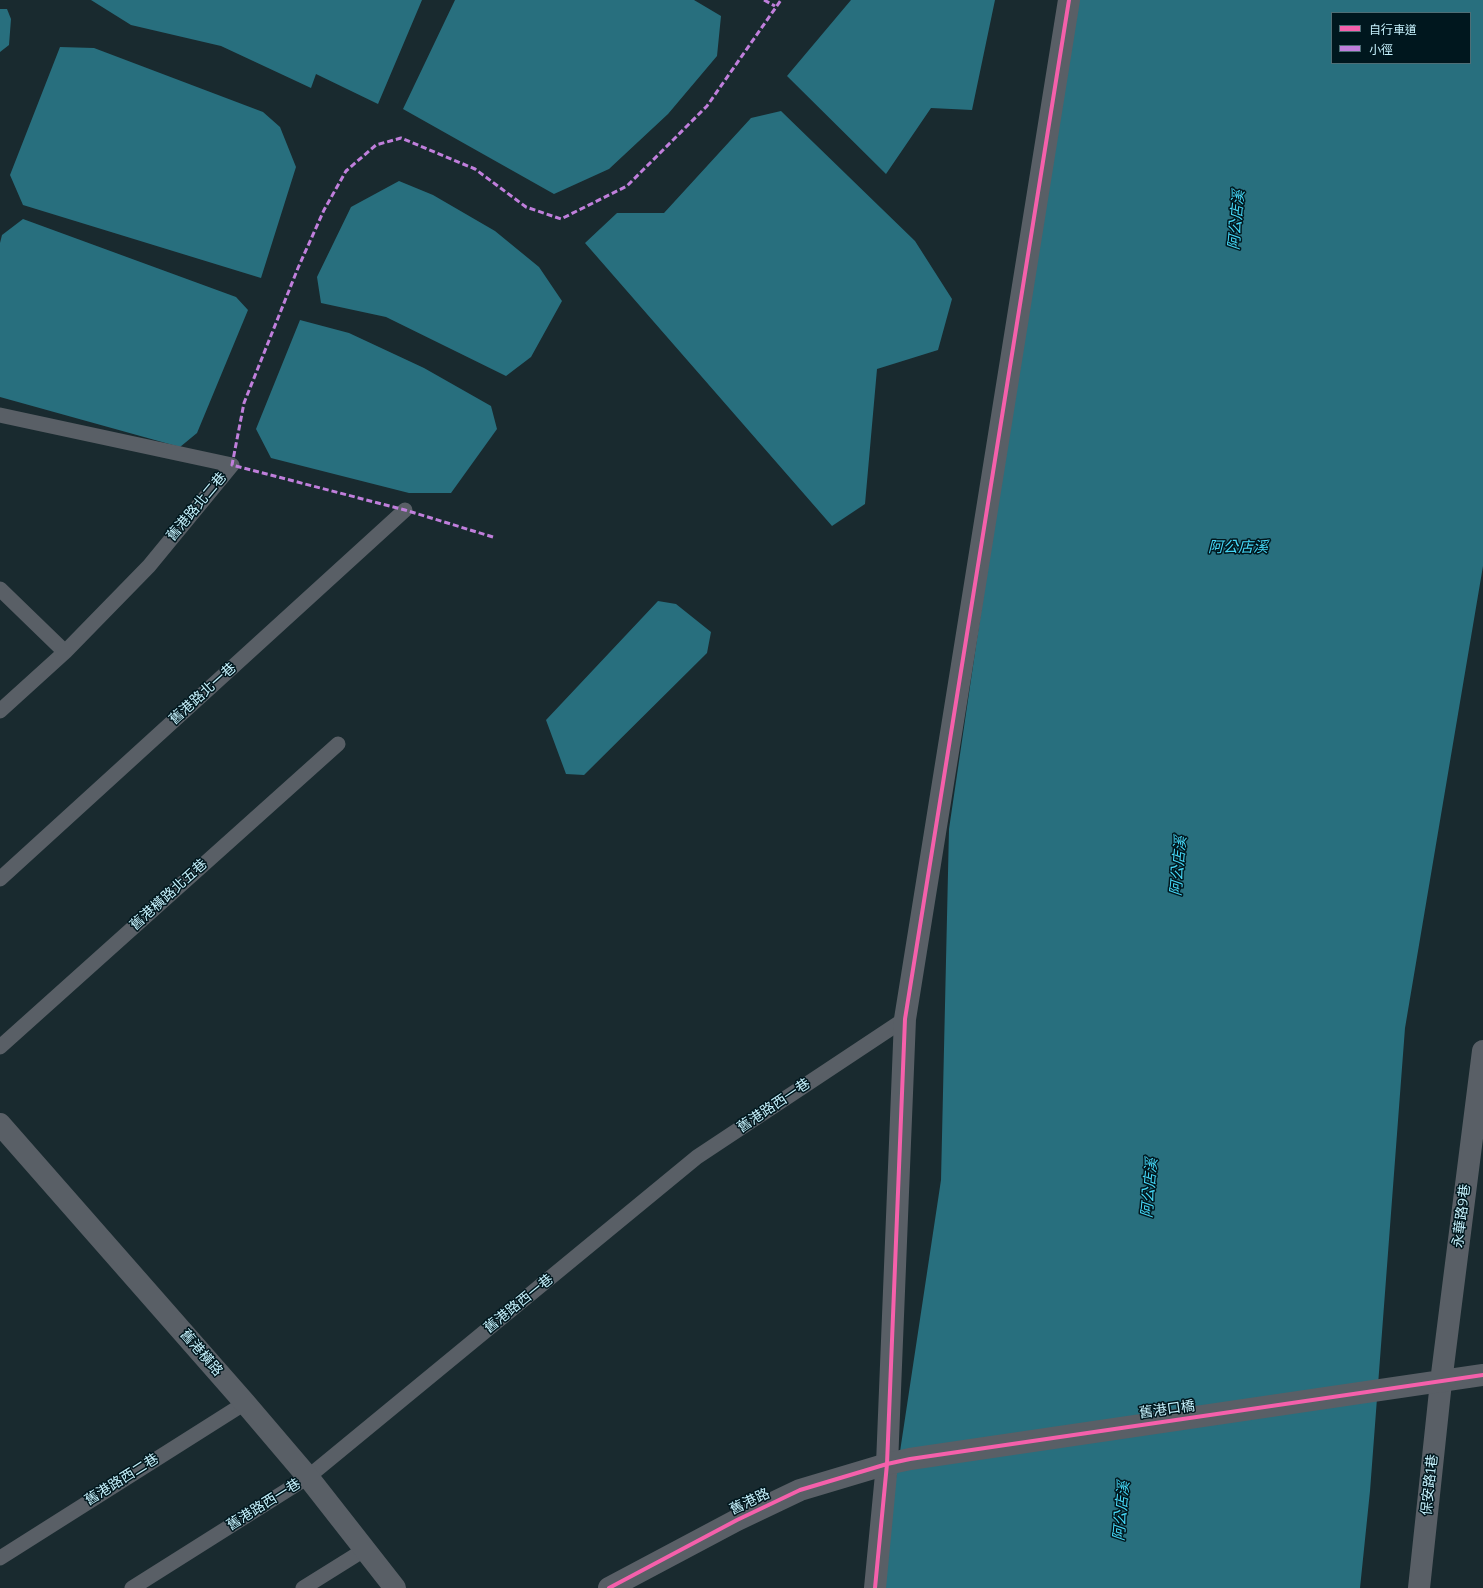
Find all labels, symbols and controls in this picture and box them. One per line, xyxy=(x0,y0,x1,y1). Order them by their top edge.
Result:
legend xyxy=(1331,12,1471,64)
text: 自行車道 xyxy=(1369,23,1417,37)
text: 小徑 xyxy=(1369,43,1393,57)
water label: 阿公店溪 xyxy=(1225,189,1249,251)
street label: 舊港路北二巷 xyxy=(164,469,230,545)
water label: 阿公店溪 xyxy=(1208,539,1268,557)
street label: 舊港路北一巷 xyxy=(166,660,240,728)
water label: 阿公店溪 xyxy=(1167,835,1191,897)
street label: 舊港橫路北五巷 xyxy=(127,856,211,934)
street label: 舊港路西一巷 xyxy=(734,1076,814,1136)
water label: 阿公店溪 xyxy=(1138,1157,1162,1219)
street label: 永華路9巷 xyxy=(1450,1183,1474,1249)
street label: 舊港路西一巷 xyxy=(481,1271,557,1337)
street label: 舊港橫路 xyxy=(176,1326,226,1380)
street label: 舊港口橋 xyxy=(1138,1398,1196,1422)
street label: 舊港路西二巷 xyxy=(82,1451,162,1509)
street label: 保安路1巷 xyxy=(1418,1453,1442,1517)
street label: 舊港路西一巷 xyxy=(224,1476,304,1534)
water label: 阿公店溪 xyxy=(1110,1480,1134,1542)
street label: 舊港路 xyxy=(727,1486,773,1518)

